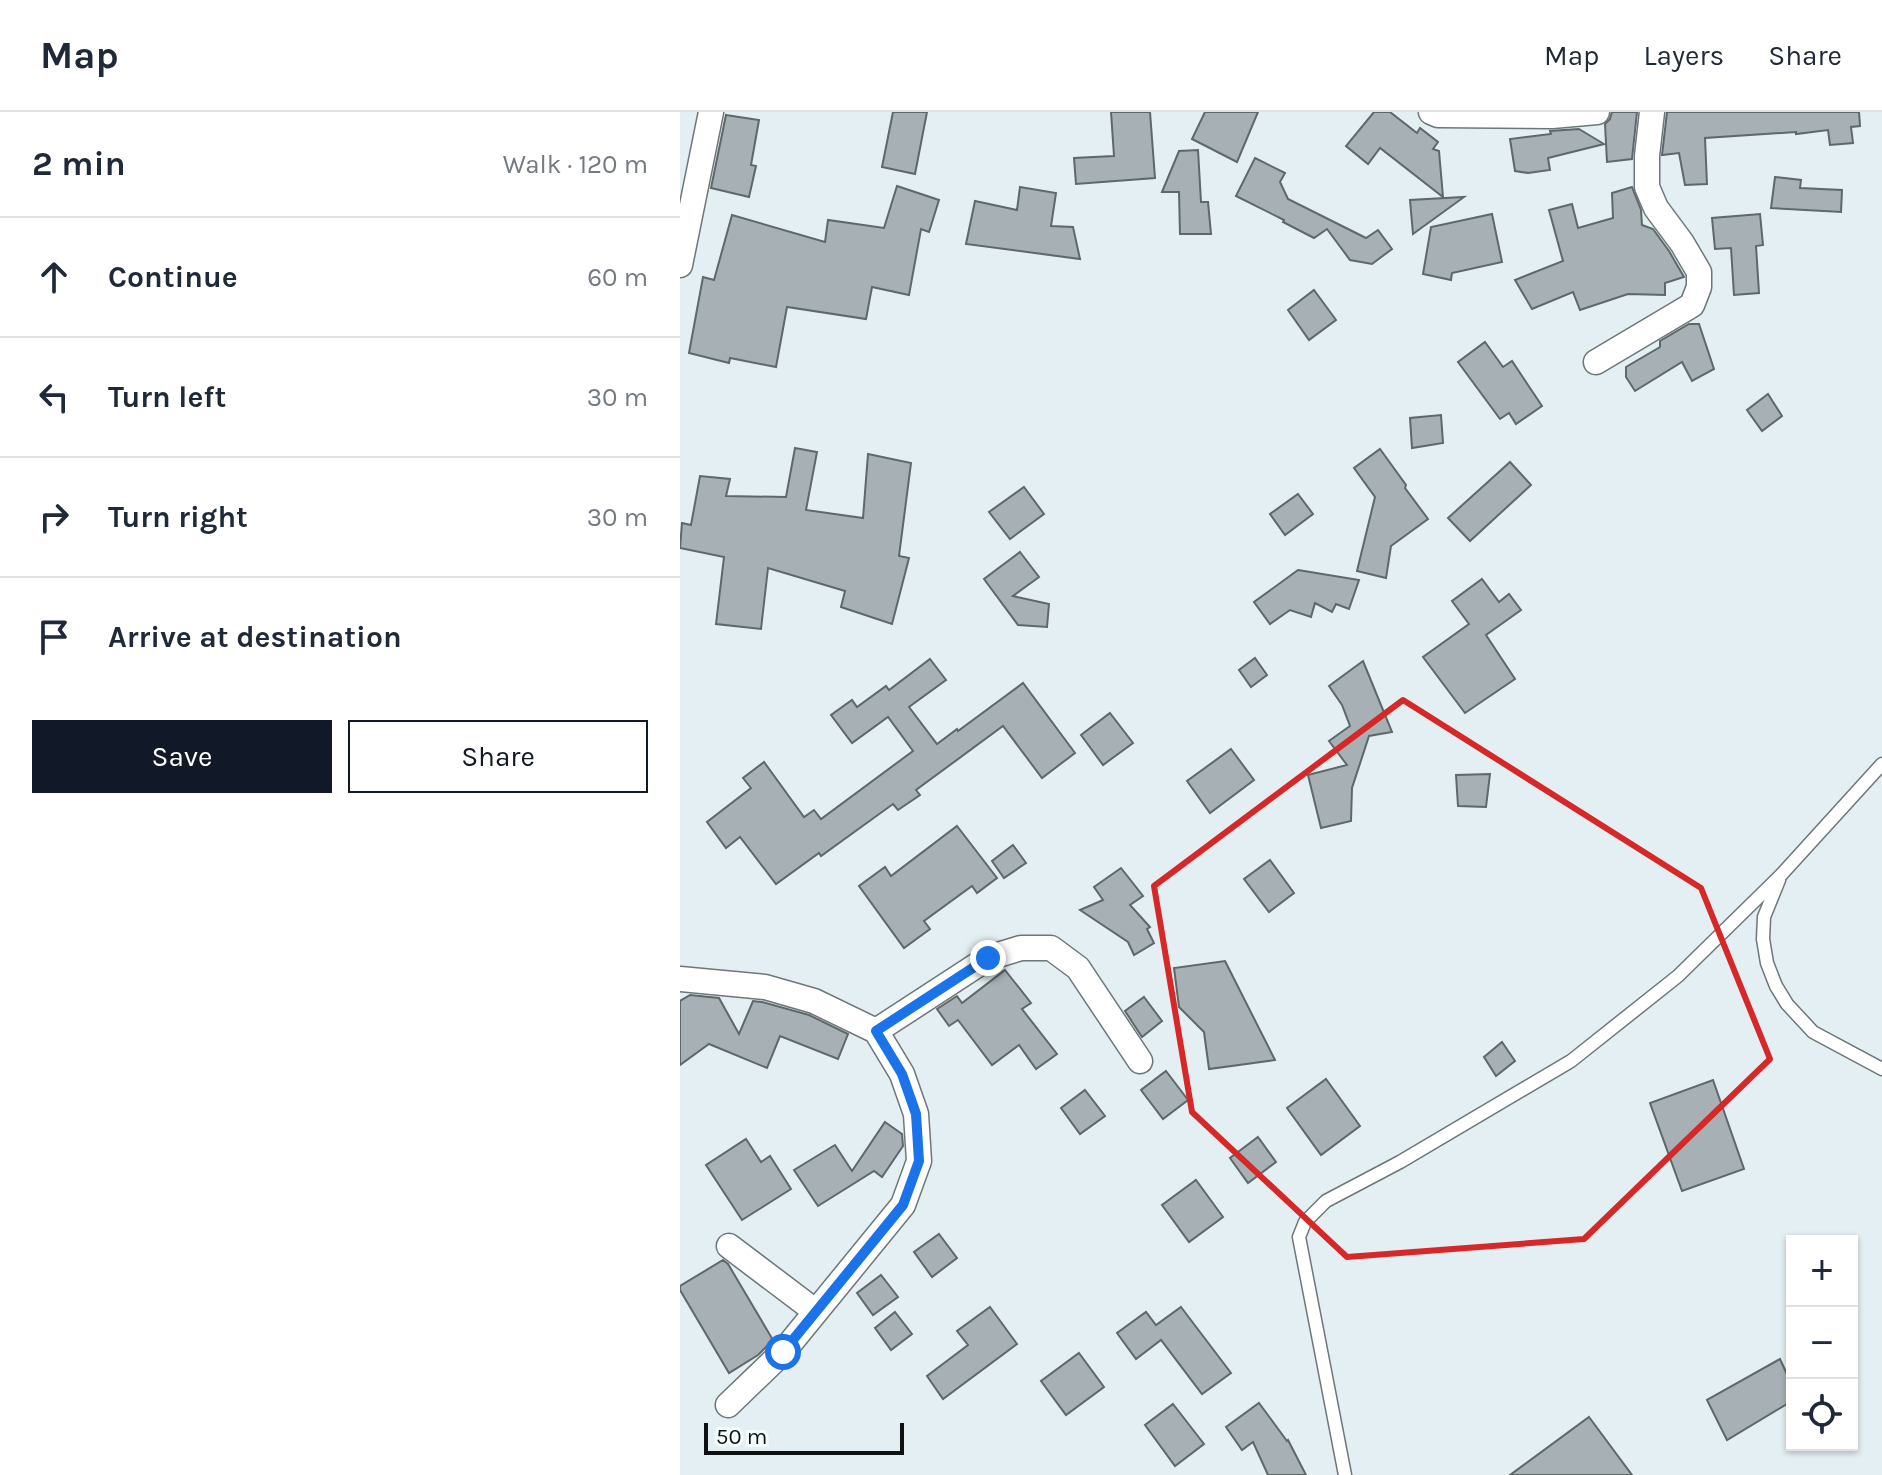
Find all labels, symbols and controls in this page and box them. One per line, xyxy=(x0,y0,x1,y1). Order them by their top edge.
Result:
text: Map xyxy=(40,33,119,78)
text: Map xyxy=(1544,39,1599,72)
text: Layers xyxy=(1643,39,1724,72)
text: Share xyxy=(1768,39,1842,72)
text: 2 min xyxy=(32,144,126,184)
text: Walk · 120 m xyxy=(503,149,648,180)
icon: ahead xyxy=(32,255,76,299)
text: Continue xyxy=(108,259,238,295)
text: 60 m xyxy=(587,262,648,293)
icon: left xyxy=(32,375,76,419)
text: Turn left xyxy=(108,379,226,415)
text: 30 m xyxy=(587,382,648,413)
icon: right xyxy=(32,495,76,539)
text: Turn right xyxy=(108,499,248,535)
text: 30 m xyxy=(587,502,648,533)
icon: arrive xyxy=(32,615,76,659)
text: Arrive at destination xyxy=(108,619,402,655)
button: Save xyxy=(32,720,332,793)
button: Share xyxy=(348,720,648,793)
route end xyxy=(970,940,1006,976)
map controls xyxy=(1786,1235,1858,1451)
button: + xyxy=(1786,1235,1858,1307)
button: − xyxy=(1786,1307,1858,1379)
route start xyxy=(765,1334,801,1370)
button: locate xyxy=(1786,1379,1858,1451)
scale bar xyxy=(704,1419,904,1455)
text: 50 m xyxy=(716,1424,767,1450)

